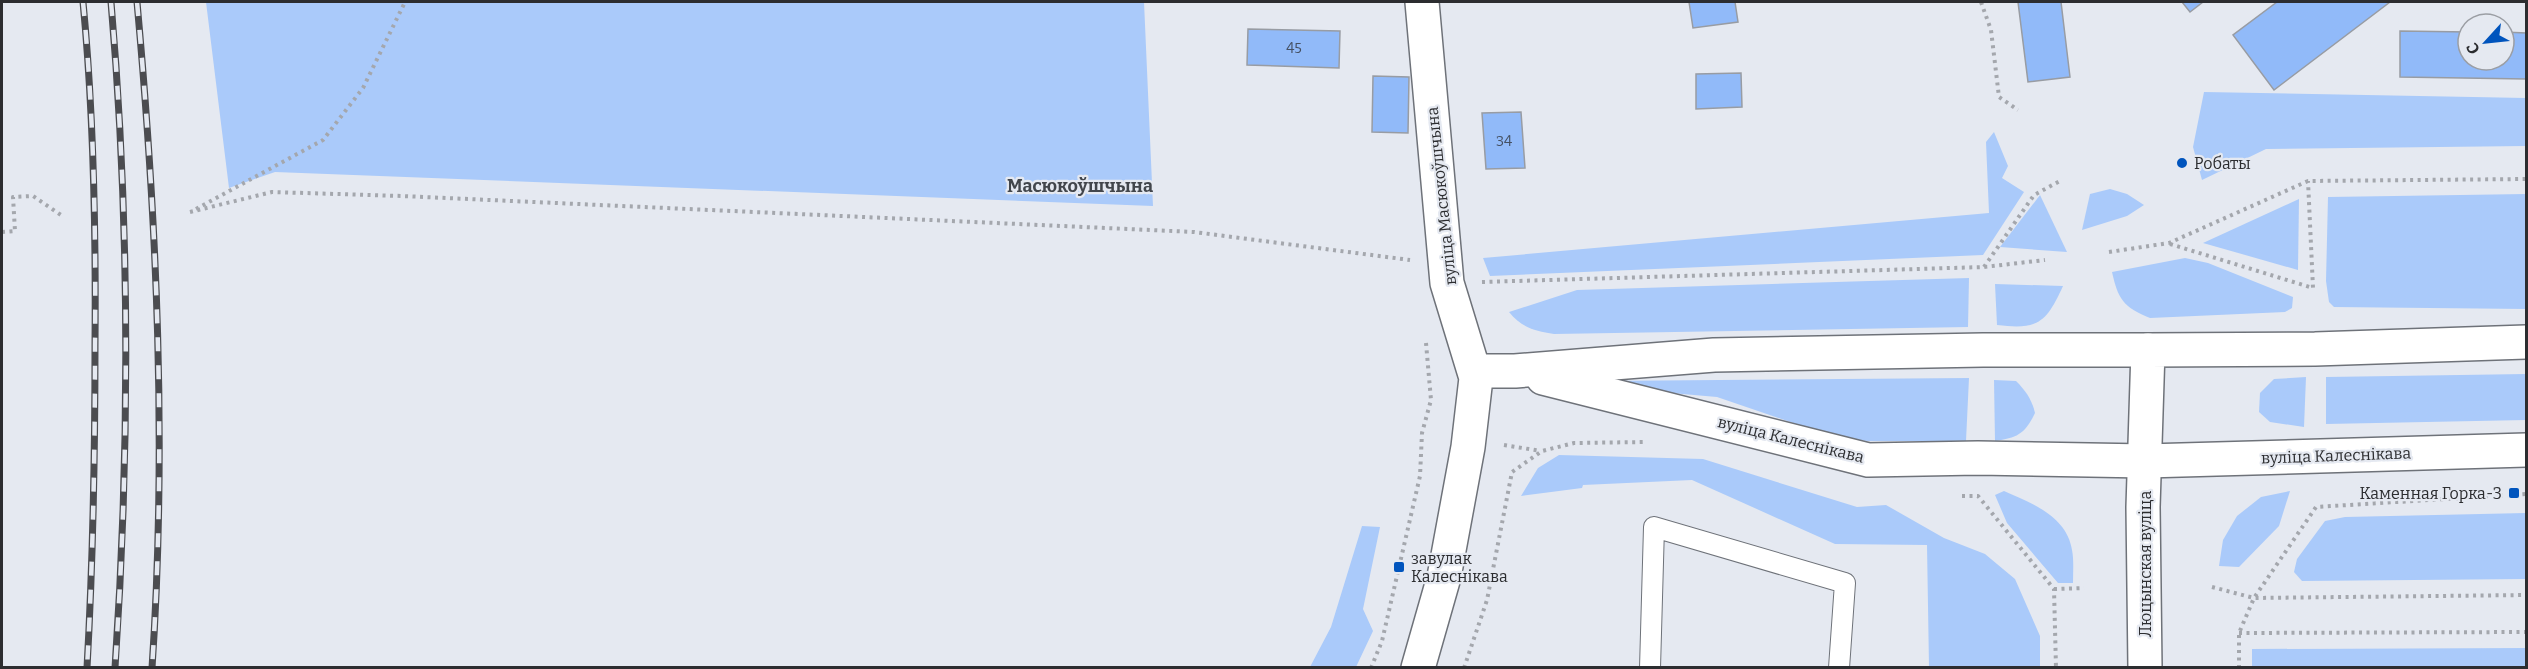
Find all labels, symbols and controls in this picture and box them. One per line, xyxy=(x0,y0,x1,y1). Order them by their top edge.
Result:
north arrow xyxy=(2456,12,2516,72)
house number: 45 xyxy=(1286,40,1302,57)
text: С xyxy=(2462,40,2484,57)
street label: вуліца Масюкоўшчына xyxy=(1423,106,1460,286)
house number: 34 xyxy=(1496,133,1512,150)
place label: Робаты xyxy=(2194,154,2251,173)
marker: Робаты xyxy=(2175,156,2189,170)
district label: Масюкоўшчына xyxy=(1007,175,1153,197)
street label: вуліца Калеснікава xyxy=(1716,412,1866,467)
street label: вуліца Калеснікава xyxy=(2261,443,2412,468)
place label: Каменная Горка-3 xyxy=(2360,484,2502,503)
marker: Каменная Горка-3 xyxy=(2507,486,2521,500)
street label: Люцынская вуліца xyxy=(2136,491,2155,637)
place label: завулак Калеснікава xyxy=(1411,549,1508,586)
marker: завулак Калеснікава xyxy=(1392,560,1406,574)

